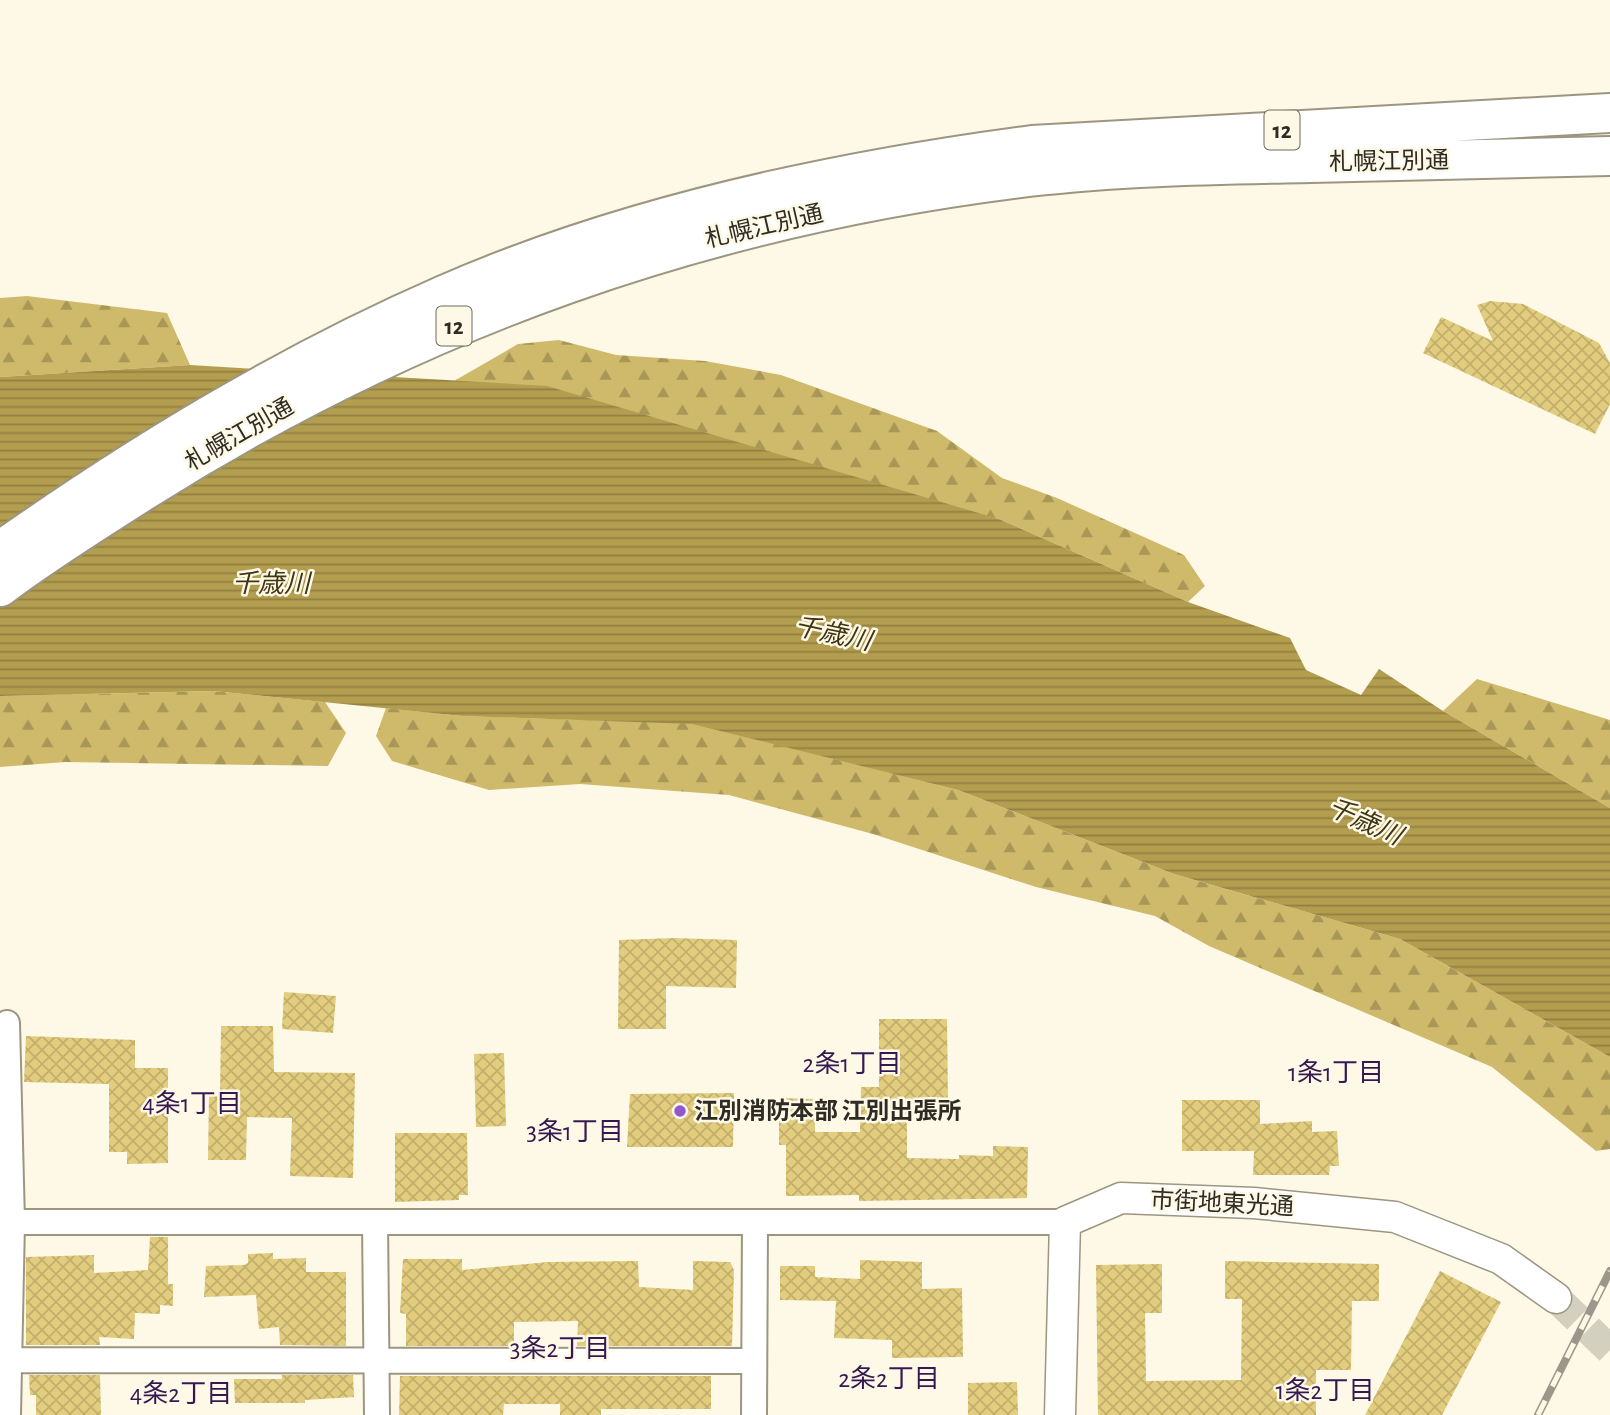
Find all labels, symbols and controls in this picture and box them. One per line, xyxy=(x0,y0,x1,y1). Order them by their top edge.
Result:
road number: 12 xyxy=(1264,111,1300,150)
street label: 札幌江別通 xyxy=(1329,147,1449,175)
street label: 札幌江別通 xyxy=(703,200,825,252)
road number: 12 xyxy=(436,306,472,346)
street label: 札幌江別通 xyxy=(181,393,297,475)
water label: 千歳川 xyxy=(232,570,313,597)
water label: 千歳川 xyxy=(792,612,877,655)
water label: 千歳川 xyxy=(1324,793,1409,851)
district label: 2条1丁目 xyxy=(803,1049,901,1077)
district label: 1条1丁目 xyxy=(1288,1058,1384,1086)
district label: 4条1丁目 xyxy=(142,1089,242,1117)
place label: 江別消防本部 江別出張所 xyxy=(694,1098,962,1124)
marker: 江別消防本部 江別出張所 xyxy=(672,1103,688,1119)
district label: 3条1丁目 xyxy=(526,1117,624,1145)
street label: 市街地東光通 xyxy=(1149,1186,1295,1220)
district label: 3条2丁目 xyxy=(510,1334,610,1362)
district label: 2条2丁目 xyxy=(838,1364,940,1392)
district label: 1条2丁目 xyxy=(1276,1376,1374,1404)
district label: 4条2丁目 xyxy=(130,1379,232,1407)

